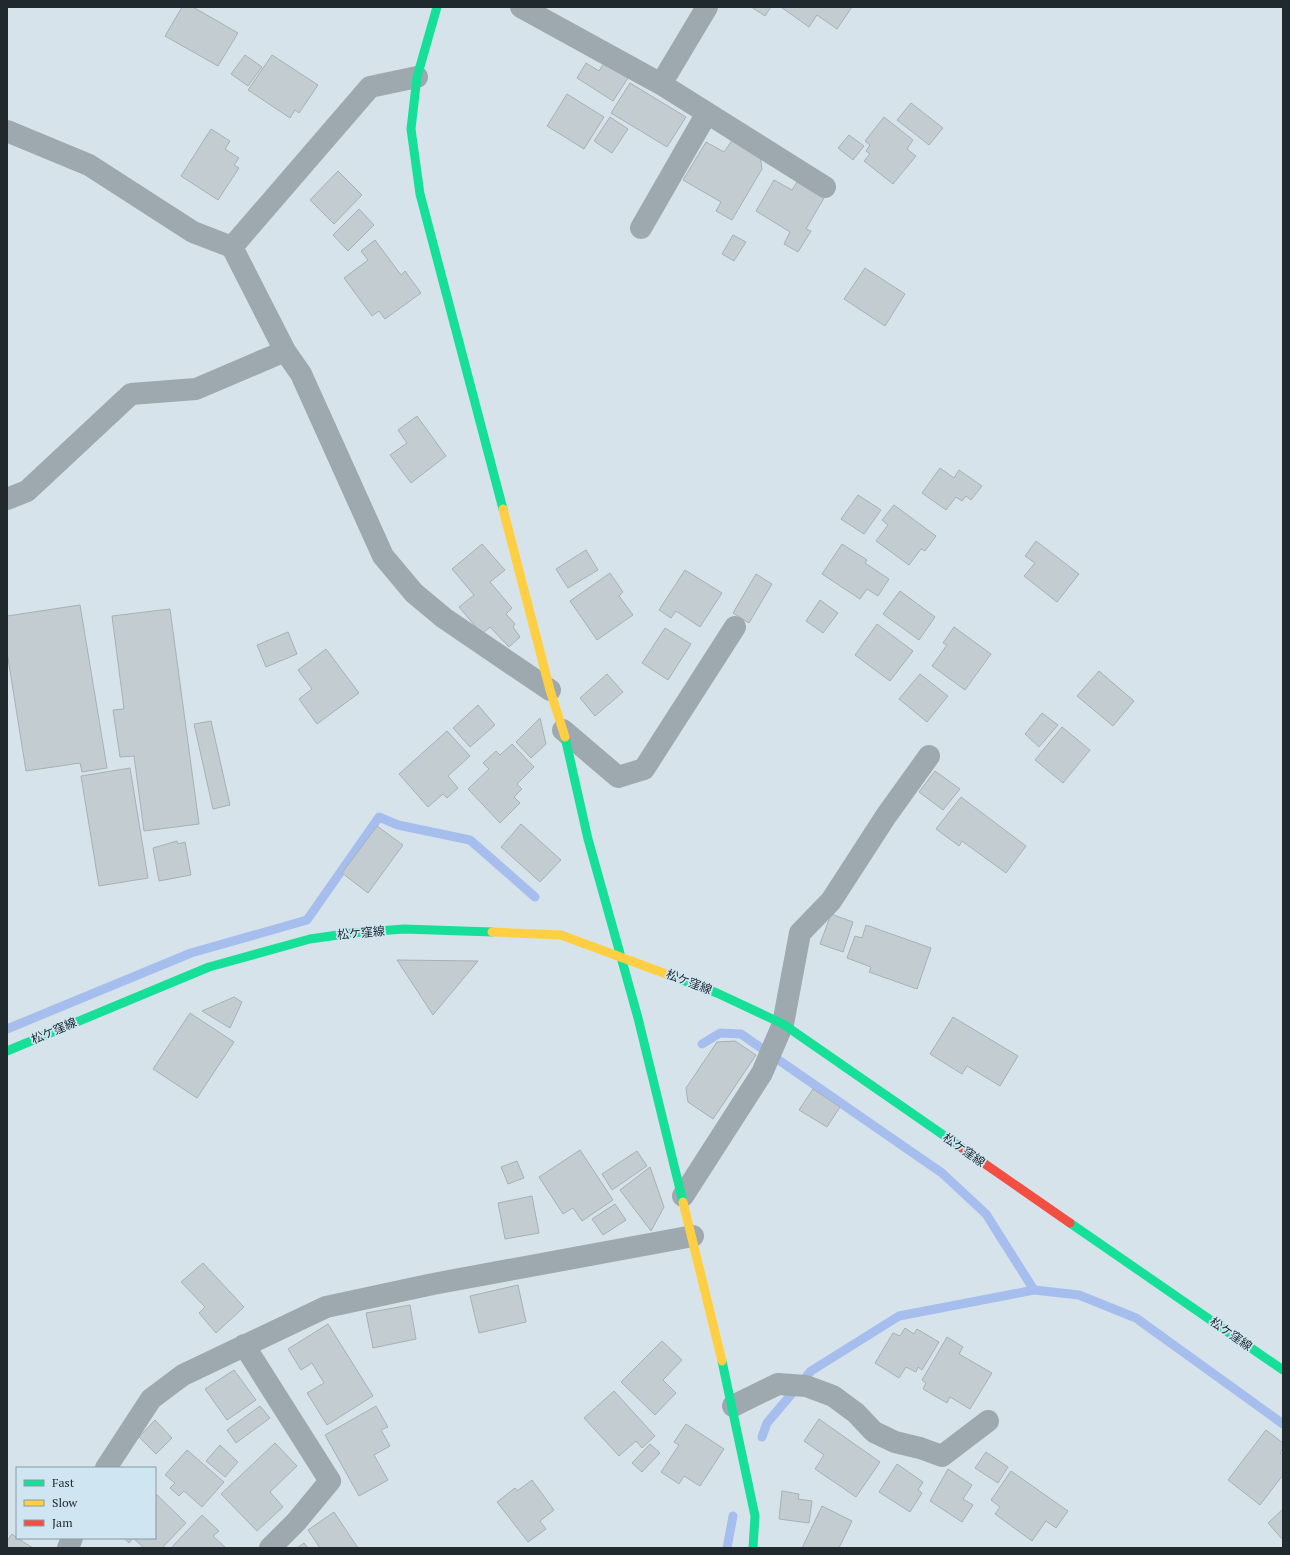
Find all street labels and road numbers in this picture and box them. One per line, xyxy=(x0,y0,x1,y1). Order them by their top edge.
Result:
street label: 松ケ窪線 xyxy=(336,923,386,942)
street label: 松ケ窪線 xyxy=(664,966,714,997)
street label: 松ケ窪線 xyxy=(29,1014,79,1047)
street label: 松ケ窪線 xyxy=(940,1130,988,1170)
street label: 松ケ窪線 xyxy=(1207,1314,1255,1354)

